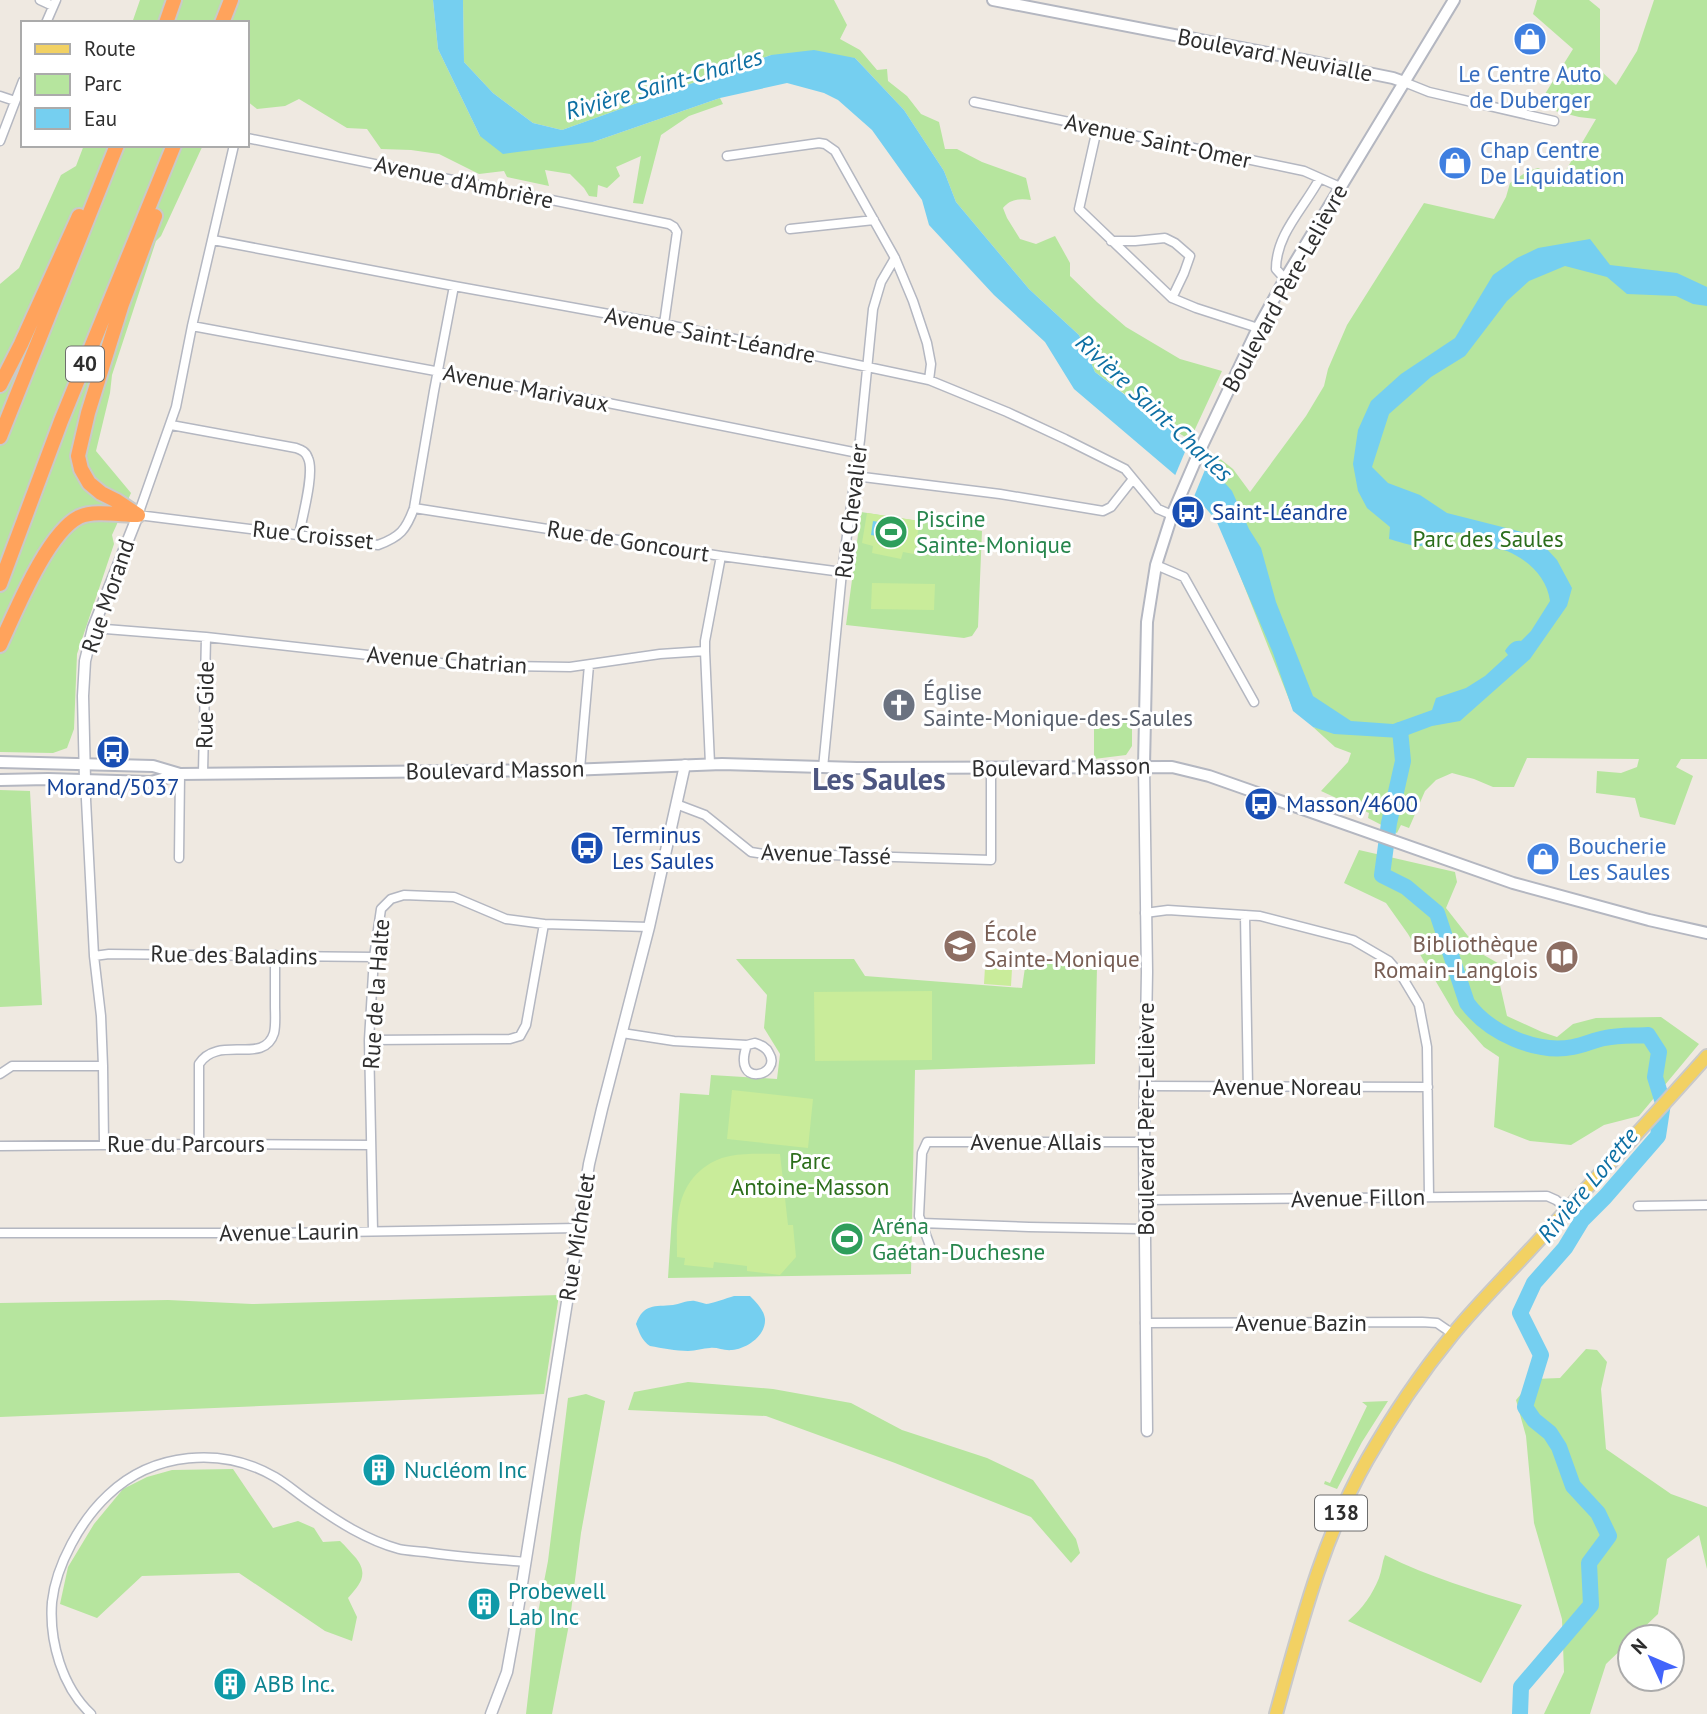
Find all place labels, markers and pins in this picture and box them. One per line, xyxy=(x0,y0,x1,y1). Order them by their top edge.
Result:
shop icon: Le Centre Auto de Duberger xyxy=(1511,20,1549,58)
place label: Le Centre Auto de Duberger xyxy=(1458,59,1602,114)
place label: Chap Centre De Liquidation xyxy=(1480,135,1625,190)
shop icon: Chap Centre De Liquidation xyxy=(1436,144,1474,182)
bus stop icon: Saint-Léandre xyxy=(1169,493,1207,531)
place label: Saint-Léandre xyxy=(1212,497,1348,526)
place label: Piscine Sainte-Monique xyxy=(916,504,1072,559)
sports icon: Piscine Sainte-Monique xyxy=(872,513,910,551)
place label: Église Sainte-Monique-des-Saules xyxy=(923,677,1193,732)
church icon: Église Sainte-Monique-des-Saules xyxy=(880,686,918,724)
bus stop icon: Morand/5037 xyxy=(94,733,132,771)
place label: Morand/5037 xyxy=(47,772,180,801)
bus stop icon: Masson/4600 xyxy=(1242,785,1280,823)
place label: Masson/4600 xyxy=(1286,789,1418,818)
place label: Terminus Les Saules xyxy=(612,820,714,875)
bus stop icon: Terminus Les Saules xyxy=(568,829,606,867)
place label: Boucherie Les Saules xyxy=(1568,831,1670,886)
shop icon: Boucherie Les Saules xyxy=(1524,840,1562,878)
place label: École Sainte-Monique xyxy=(984,918,1140,973)
school or university icon: École Sainte-Monique xyxy=(941,927,979,965)
place label: Bibliothèque Romain-Langlois xyxy=(1373,929,1538,984)
library icon: Bibliothèque Romain-Langlois xyxy=(1543,938,1581,976)
place label: Aréna Gaétan-Duchesne xyxy=(872,1211,1045,1266)
sports icon: Aréna Gaétan-Duchesne xyxy=(828,1220,866,1258)
building icon: Nucléom Inc xyxy=(360,1451,398,1489)
place label: Nucléom Inc xyxy=(404,1455,527,1484)
place label: Probewell Lab Inc xyxy=(508,1576,606,1631)
building icon: Probewell Lab Inc xyxy=(465,1585,503,1623)
building icon: ABB Inc. xyxy=(211,1665,249,1703)
place label: ABB Inc. xyxy=(254,1669,335,1698)

